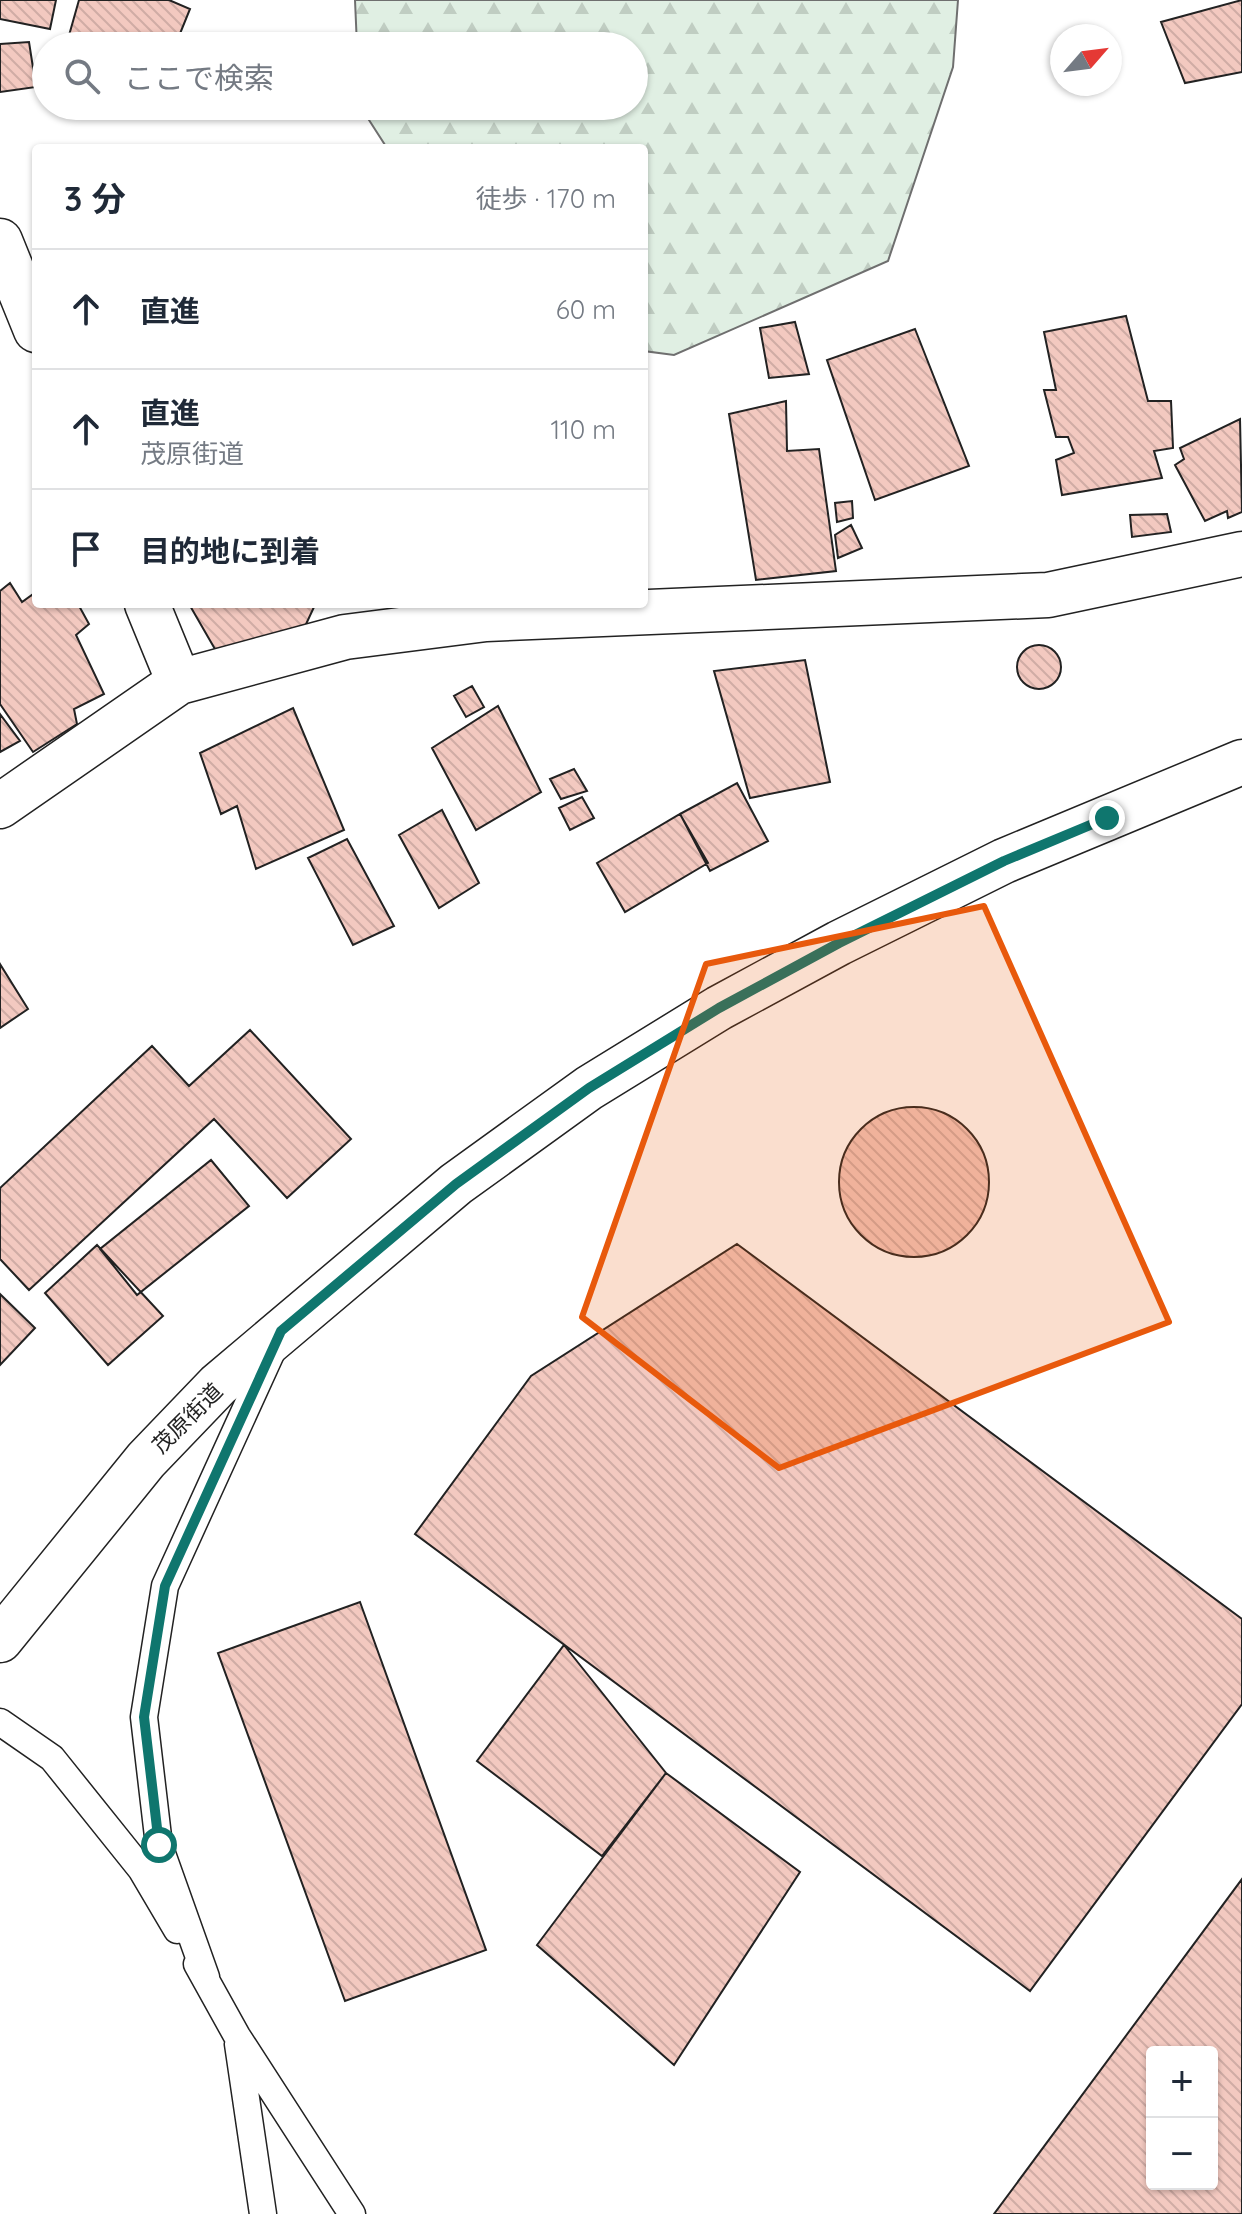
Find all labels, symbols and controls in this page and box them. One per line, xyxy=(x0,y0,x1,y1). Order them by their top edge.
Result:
north arrow xyxy=(1050,24,1122,96)
search box xyxy=(32,32,648,120)
icon: search xyxy=(60,54,104,98)
text: ここで検索 xyxy=(124,59,274,97)
text: 3 分 xyxy=(64,177,126,220)
text: 徒歩 · 170 m xyxy=(475,182,616,215)
icon: ahead xyxy=(64,287,108,331)
text: 直進 xyxy=(140,292,200,330)
text: 60 m xyxy=(556,293,616,326)
text: 直進 xyxy=(140,394,200,432)
icon: ahead xyxy=(64,407,108,451)
text: 110 m xyxy=(550,413,616,446)
text: 茂原街道 xyxy=(140,437,244,470)
icon: arrive xyxy=(64,527,108,571)
text: 目的地に到着 xyxy=(140,532,320,570)
route end xyxy=(1089,800,1125,836)
street label: 茂原街道 xyxy=(146,1377,228,1459)
route start xyxy=(141,1827,177,1863)
map controls xyxy=(1146,2046,1218,2190)
button: + xyxy=(1146,2046,1218,2118)
button: − xyxy=(1146,2118,1218,2190)

